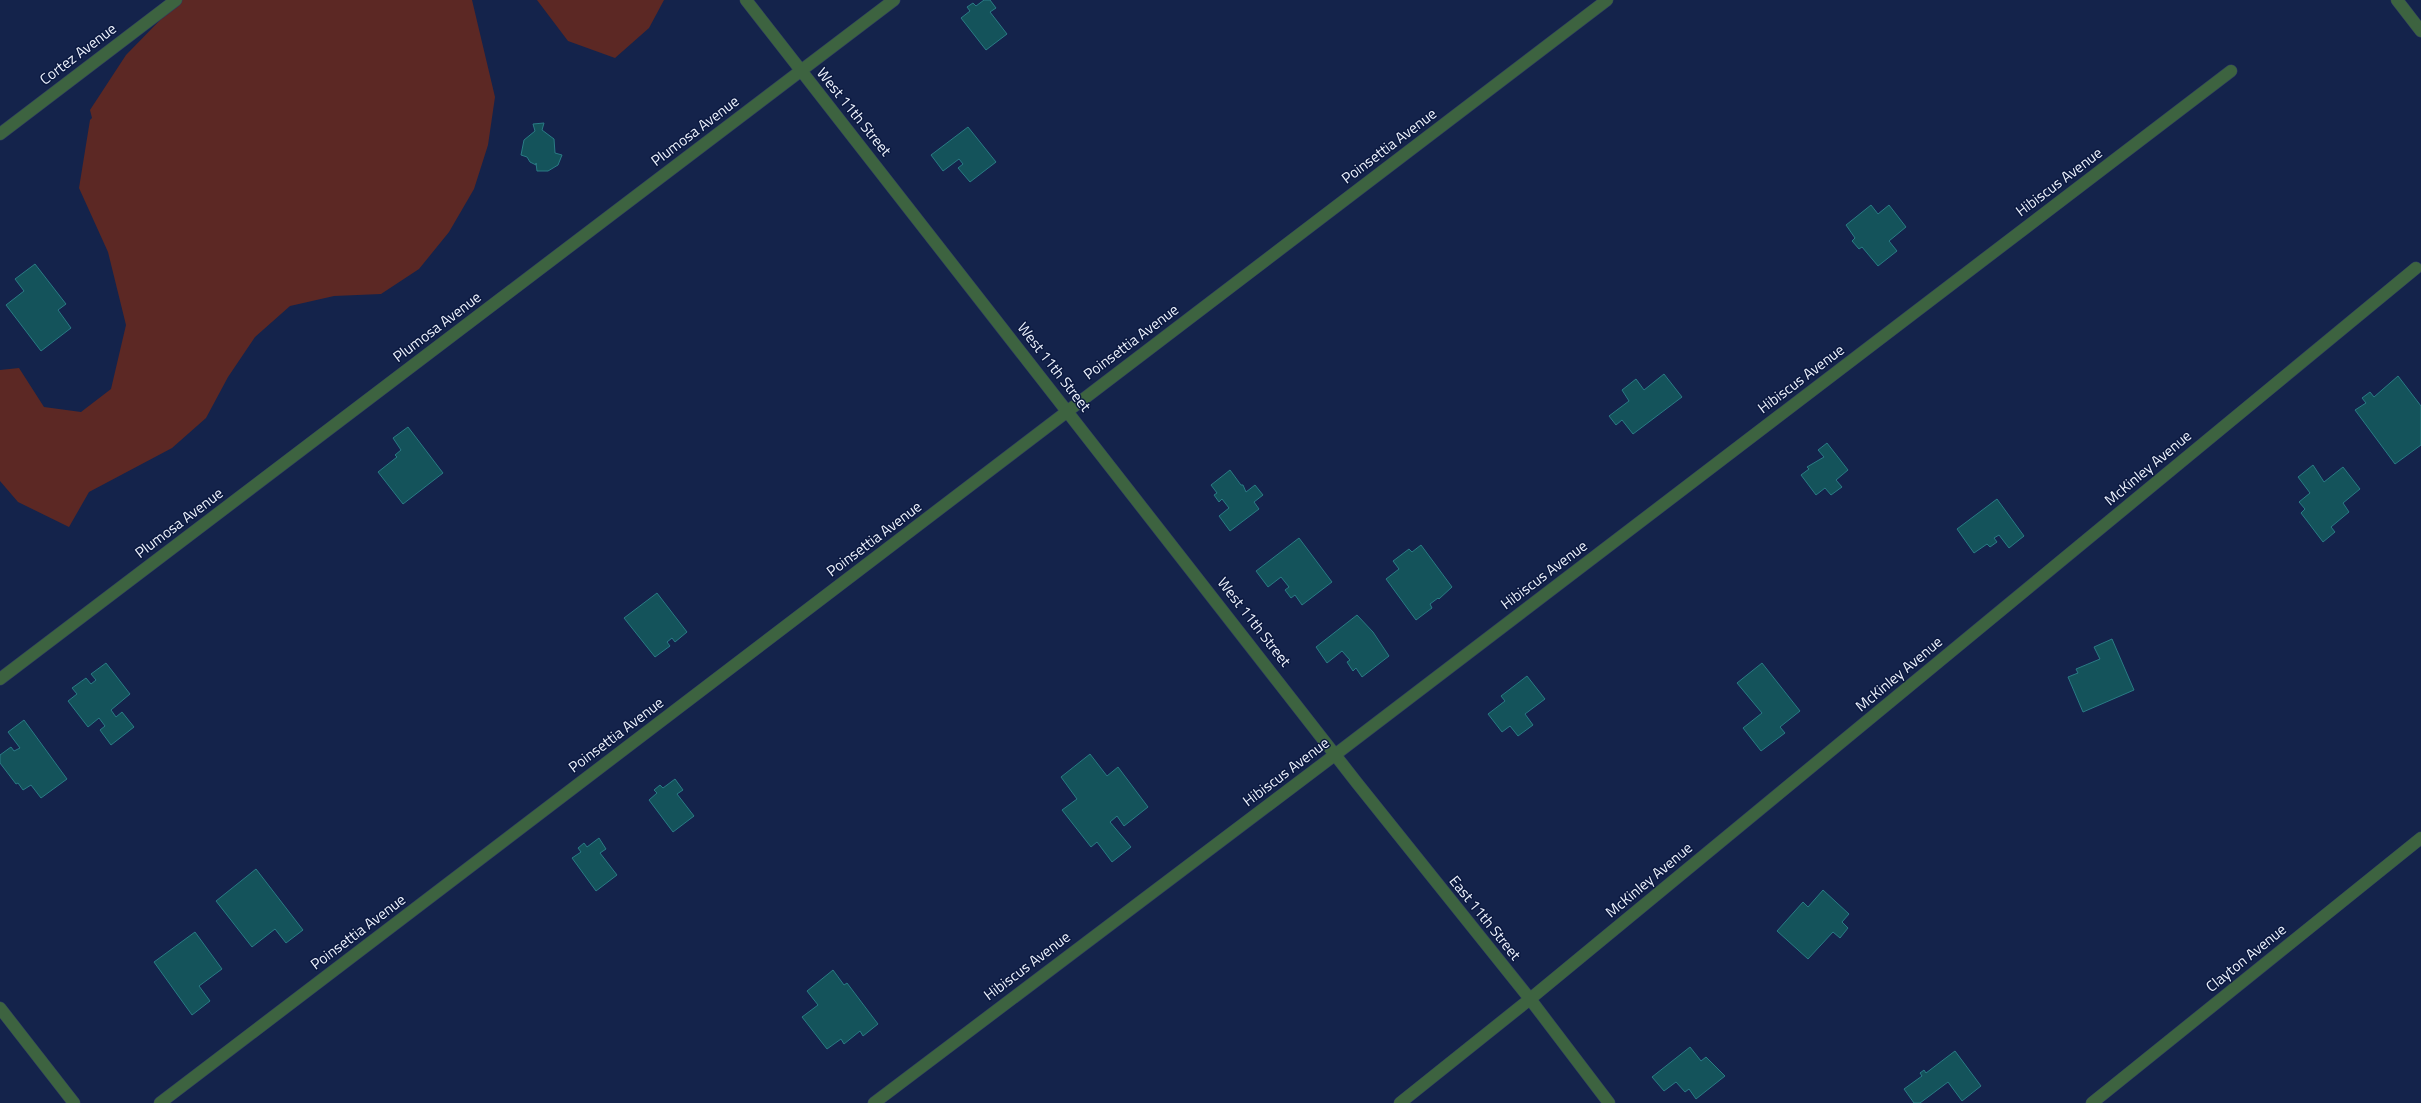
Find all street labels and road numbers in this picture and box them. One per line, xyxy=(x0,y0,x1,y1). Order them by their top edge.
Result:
street label: Cortez Avenue xyxy=(34,17,121,90)
street label: West 11th Street xyxy=(811,62,898,162)
street label: Plumosa Avenue xyxy=(646,90,744,172)
street label: Poinsettia Avenue xyxy=(1336,102,1441,189)
street label: Hibiscus Avenue xyxy=(2011,141,2107,222)
street label: Plumosa Avenue xyxy=(388,286,486,368)
street label: Poinsettia Avenue xyxy=(1078,298,1183,385)
street label: West 11th Street xyxy=(1012,317,1097,417)
street label: Hibiscus Avenue xyxy=(1753,338,1849,419)
street label: McKinley Avenue xyxy=(2099,424,2196,511)
street label: Plumosa Avenue xyxy=(130,482,228,564)
street label: Poinsettia Avenue xyxy=(821,495,926,582)
street label: Hibiscus Avenue xyxy=(1496,534,1592,615)
street label: West 11th Street xyxy=(1212,572,1297,672)
street label: McKinley Avenue xyxy=(1850,630,1947,717)
street label: Poinsettia Avenue xyxy=(563,691,668,778)
street label: Hibiscus Avenue xyxy=(1238,731,1334,812)
street label: McKinley Avenue xyxy=(1600,836,1697,923)
street label: East 11th Street xyxy=(1444,870,1527,966)
street label: Poinsettia Avenue xyxy=(305,888,410,975)
street label: Clayton Avenue xyxy=(2200,918,2291,997)
street label: Hibiscus Avenue xyxy=(979,925,1075,1006)

